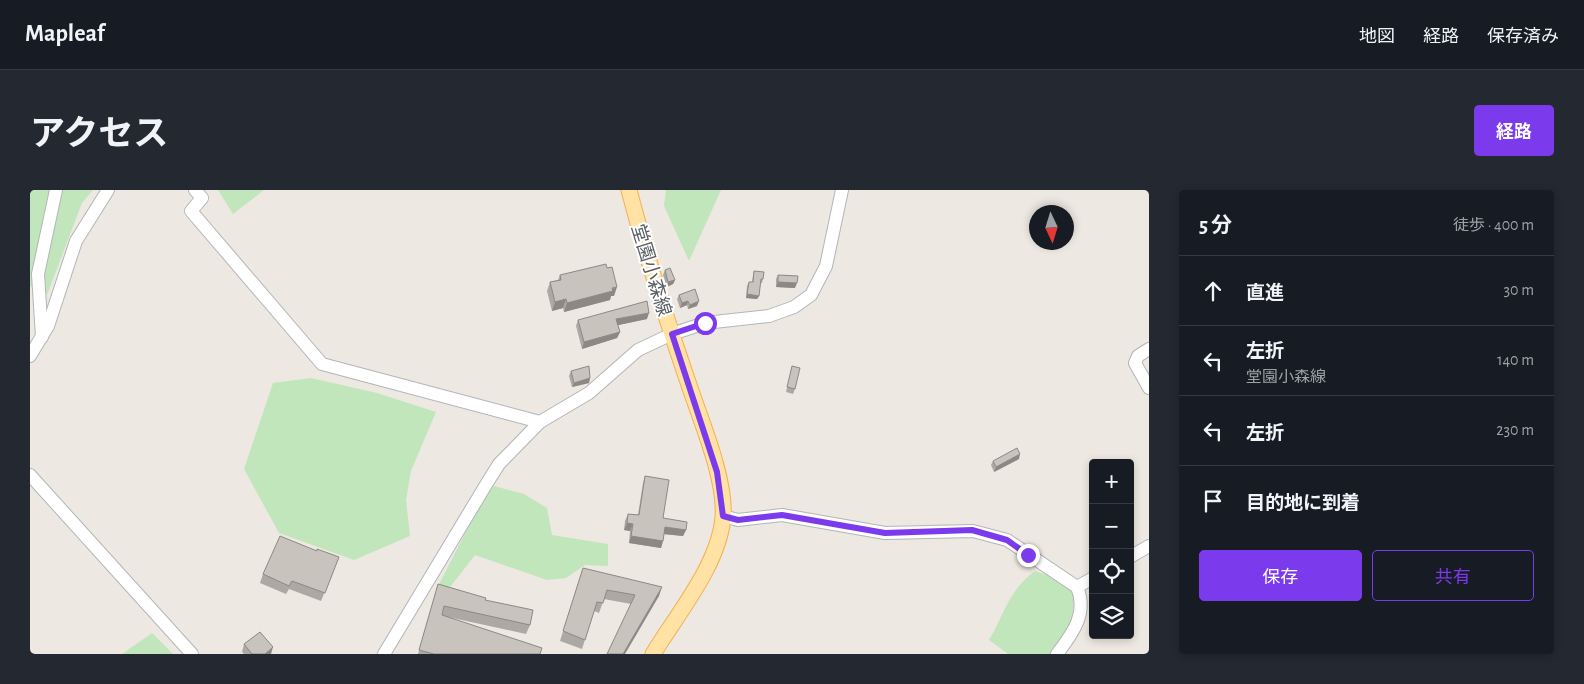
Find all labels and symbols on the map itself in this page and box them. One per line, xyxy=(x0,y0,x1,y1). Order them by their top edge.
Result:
north arrow xyxy=(1029,205,1074,250)
street label: 堂園小森線 xyxy=(628,222,675,319)
route start xyxy=(694,312,717,335)
route end xyxy=(1017,544,1040,567)

